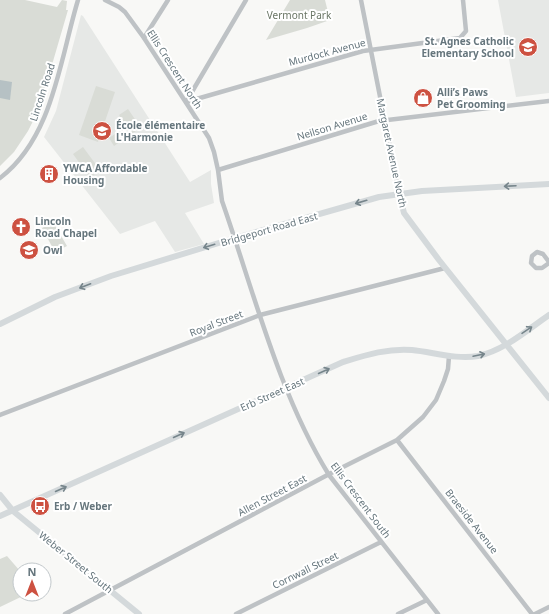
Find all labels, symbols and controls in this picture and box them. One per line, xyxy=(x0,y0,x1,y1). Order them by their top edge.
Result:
park label: Vermont Park xyxy=(267,8,332,22)
street label: Ellis Crescent North xyxy=(144,27,206,111)
place label: St. Agnes Catholic Elementary School xyxy=(421,34,514,60)
street label: Murdock Avenue xyxy=(287,35,367,69)
school or university icon: St. Agnes Catholic Elementary School xyxy=(517,36,539,58)
street label: Lincoln Road xyxy=(26,61,58,123)
place label: Alli’s Paws Pet Grooming xyxy=(437,85,506,111)
shop icon: Alli’s Paws Pet Grooming xyxy=(412,87,434,109)
street label: Margaret Avenue North xyxy=(374,97,410,209)
street label: Neilson Avenue xyxy=(295,109,369,143)
place label: École élémentaire L'Harmonie xyxy=(116,118,205,144)
school or university icon: École élémentaire L'Harmonie xyxy=(91,120,113,142)
place label: YWCA Affordable Housing xyxy=(63,161,148,187)
building icon: YWCA Affordable Housing xyxy=(38,163,60,185)
one-way arrow xyxy=(504,182,517,189)
one-way arrow xyxy=(355,199,368,206)
street label: Bridgeport Road East xyxy=(219,208,319,249)
place label: Lincoln Road Chapel xyxy=(35,214,97,240)
church icon: Lincoln Road Chapel xyxy=(10,216,32,238)
school or university icon: Owl xyxy=(18,239,40,261)
place label: Owl xyxy=(43,243,62,257)
one-way arrow xyxy=(203,243,216,250)
one-way arrow xyxy=(80,282,92,290)
street label: Royal Street xyxy=(187,306,245,340)
one-way arrow xyxy=(522,326,533,334)
one-way arrow xyxy=(472,351,485,359)
one-way arrow xyxy=(317,366,329,374)
street label: Erb Street East xyxy=(238,374,307,414)
one-way arrow xyxy=(173,431,185,438)
street label: Ellis Crescent South xyxy=(328,459,394,541)
street label: Allen Street East xyxy=(235,471,309,519)
one-way arrow xyxy=(55,485,67,492)
street label: Braeside Avenue xyxy=(442,486,502,557)
bus stop icon: Erb / Weber xyxy=(29,495,51,517)
place label: Erb / Weber xyxy=(54,499,112,513)
street label: Weber Street South xyxy=(36,528,116,596)
street label: Cornwall Street xyxy=(270,548,341,592)
north arrow xyxy=(12,562,52,602)
text: N xyxy=(28,564,36,579)

